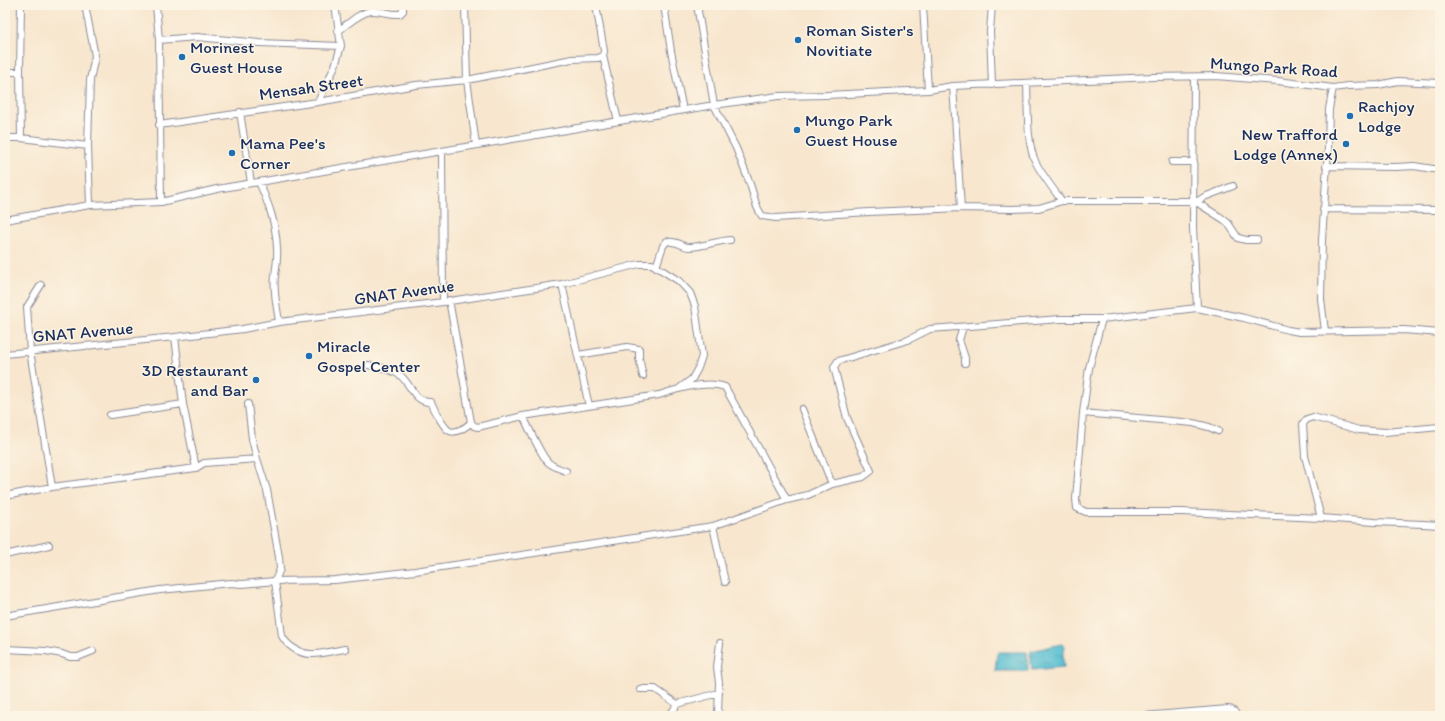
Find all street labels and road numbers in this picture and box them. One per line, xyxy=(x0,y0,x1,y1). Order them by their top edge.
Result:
street label: Mungo Park Road xyxy=(1209,53,1339,81)
street label: Mensah Street xyxy=(258,70,364,104)
street label: GNAT Avenue xyxy=(353,275,455,309)
street label: GNAT Avenue xyxy=(32,318,134,346)

